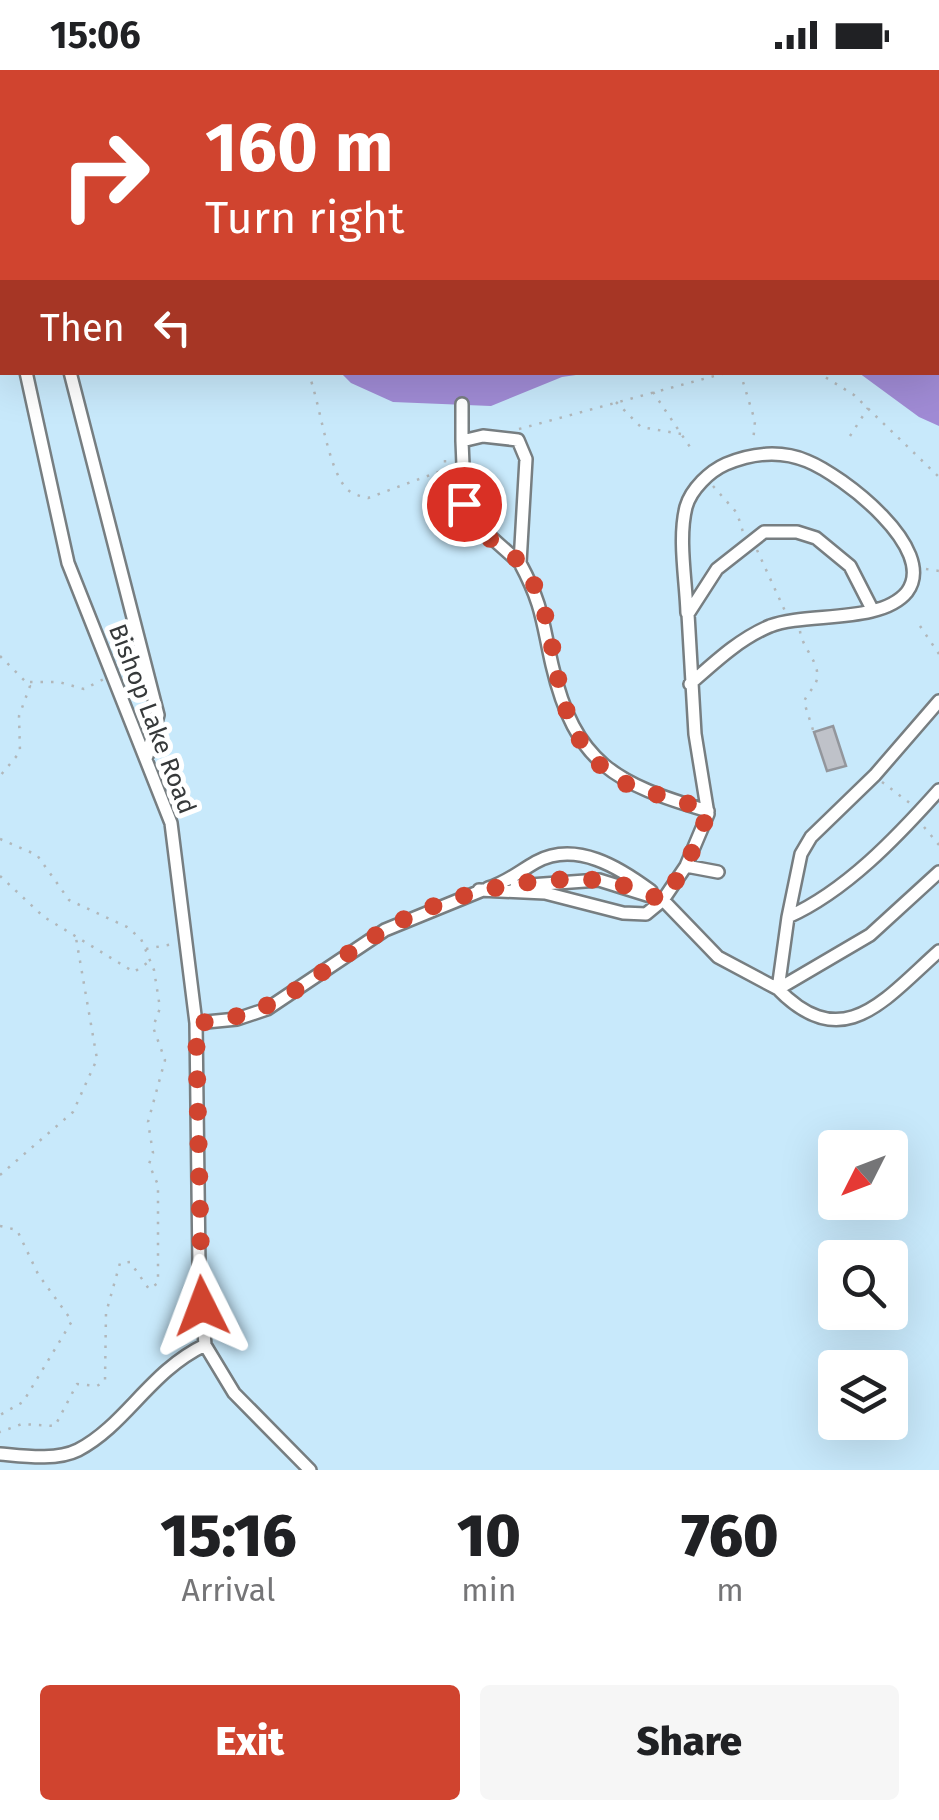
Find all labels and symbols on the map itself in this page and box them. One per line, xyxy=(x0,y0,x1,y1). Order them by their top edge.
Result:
pin xyxy=(422,462,507,547)
street label: Bishop Lake Road xyxy=(102,620,202,818)
north arrow xyxy=(818,1130,908,1220)
position arrow xyxy=(150,1254,254,1358)

